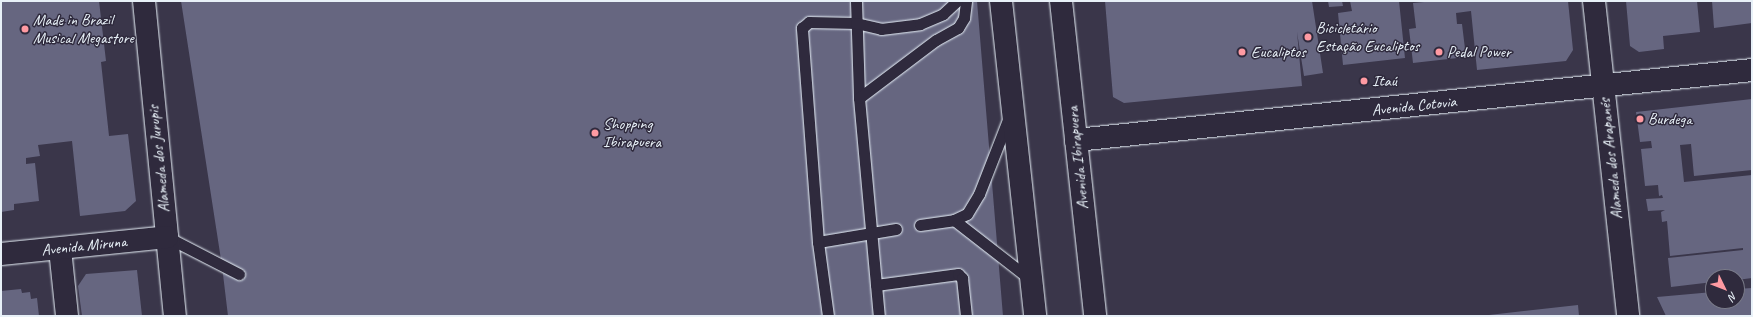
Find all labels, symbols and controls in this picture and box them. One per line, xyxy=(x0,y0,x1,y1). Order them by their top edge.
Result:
place label: Made in Brazil Musical Megastore xyxy=(33,10,134,48)
place label: Bicicletário Estação Eucaliptos xyxy=(1316,18,1419,56)
marker: Made in Brazil Musical Megastore xyxy=(20,24,30,34)
marker: Bicicletário Estação Eucaliptos xyxy=(1303,32,1313,42)
place label: Eucaliptos xyxy=(1251,42,1306,62)
place label: Pedal Power xyxy=(1447,42,1510,62)
marker: Eucaliptos xyxy=(1236,46,1248,58)
marker: Pedal Power xyxy=(1434,47,1444,57)
place label: Itaú xyxy=(1372,71,1397,91)
marker: Itaú xyxy=(1359,76,1369,86)
street label: Avenida Cotovia xyxy=(1371,92,1457,120)
street label: Alameda dos Arapanés xyxy=(1595,98,1627,220)
street label: Alameda dos Jurupis xyxy=(144,105,174,213)
street label: Avenida Ibirapuera xyxy=(1063,106,1093,210)
place label: Burdega xyxy=(1648,109,1692,129)
place label: Shopping Ibirapuera xyxy=(603,114,661,152)
marker: Burdega xyxy=(1635,114,1645,124)
marker: Shopping Ibirapuera xyxy=(590,128,600,138)
street label: Avenida Miruna xyxy=(40,232,128,260)
north arrow xyxy=(1705,269,1745,309)
text: N xyxy=(1726,289,1740,304)

